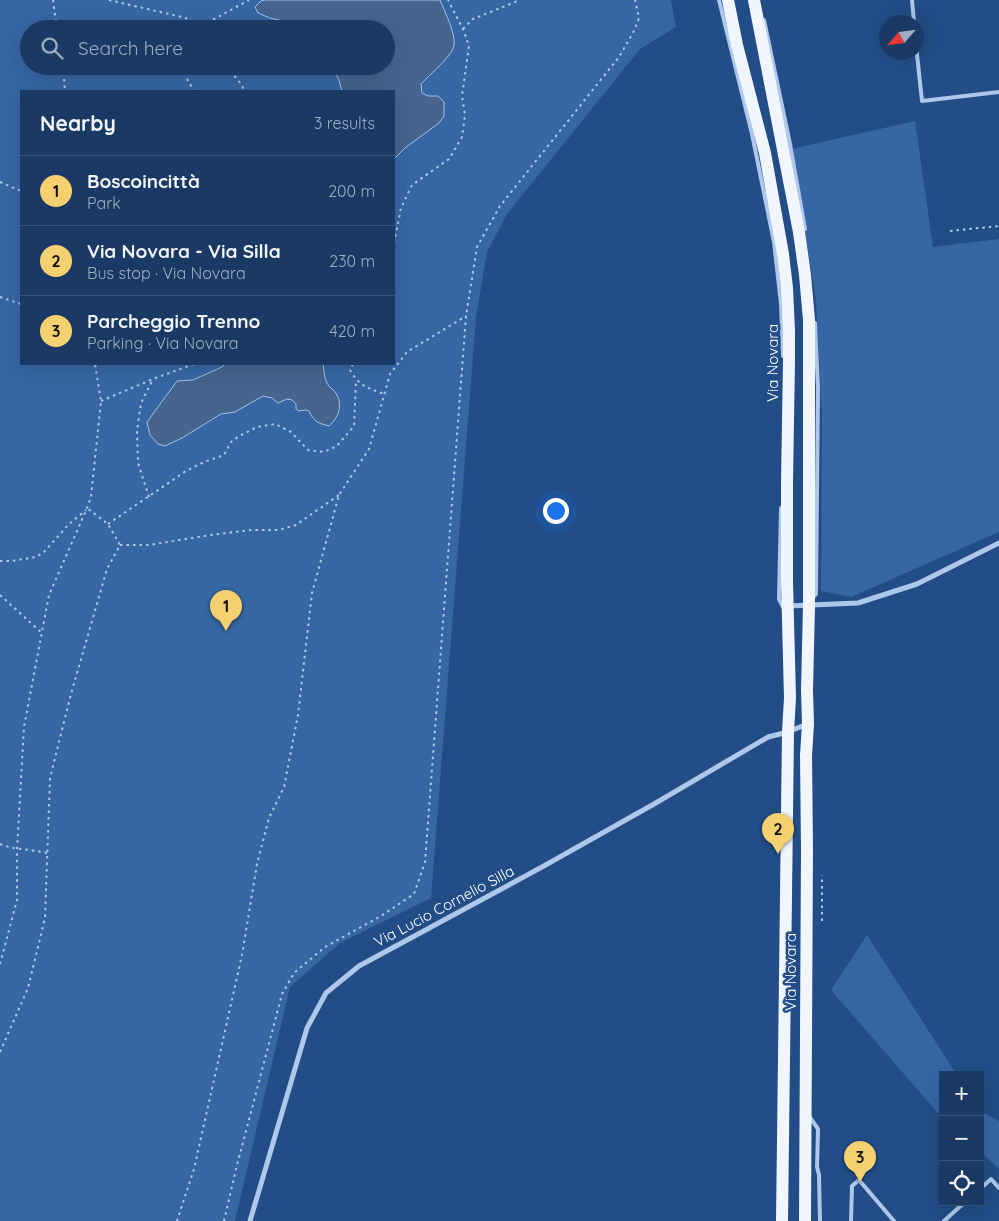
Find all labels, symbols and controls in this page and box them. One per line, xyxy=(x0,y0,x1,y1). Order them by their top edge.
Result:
north arrow xyxy=(879,15,924,60)
search box xyxy=(20,20,395,75)
icon: search xyxy=(38,34,66,62)
text: Search here xyxy=(78,36,183,60)
text: Nearby xyxy=(40,110,116,136)
text: 3 results xyxy=(314,113,375,133)
text: Boscoincittà xyxy=(87,169,200,193)
text: 1 xyxy=(53,181,59,201)
text: 200 m xyxy=(328,181,375,201)
text: Park xyxy=(87,193,121,213)
text: Via Novara - Via Silla xyxy=(87,239,281,263)
text: 2 xyxy=(51,251,61,271)
text: 230 m xyxy=(329,251,375,271)
text: Bus stop · Via Novara xyxy=(87,263,246,283)
text: Parcheggio Trenno xyxy=(87,309,260,333)
text: 3 xyxy=(52,321,60,341)
text: 420 m xyxy=(329,321,375,341)
street label: Via Novara xyxy=(763,324,782,402)
text: Parking · Via Novara xyxy=(87,333,239,353)
your location xyxy=(543,498,569,524)
pin: 1 xyxy=(210,590,242,631)
pin: 2 xyxy=(762,813,794,854)
street label: Via Lucio Cornelio Silla xyxy=(371,861,517,951)
street label: Via Novara xyxy=(781,933,800,1011)
map controls xyxy=(939,1071,984,1206)
button: + xyxy=(939,1071,984,1116)
button: − xyxy=(939,1116,984,1161)
pin: 3 xyxy=(844,1141,876,1182)
button: locate xyxy=(939,1161,984,1206)

